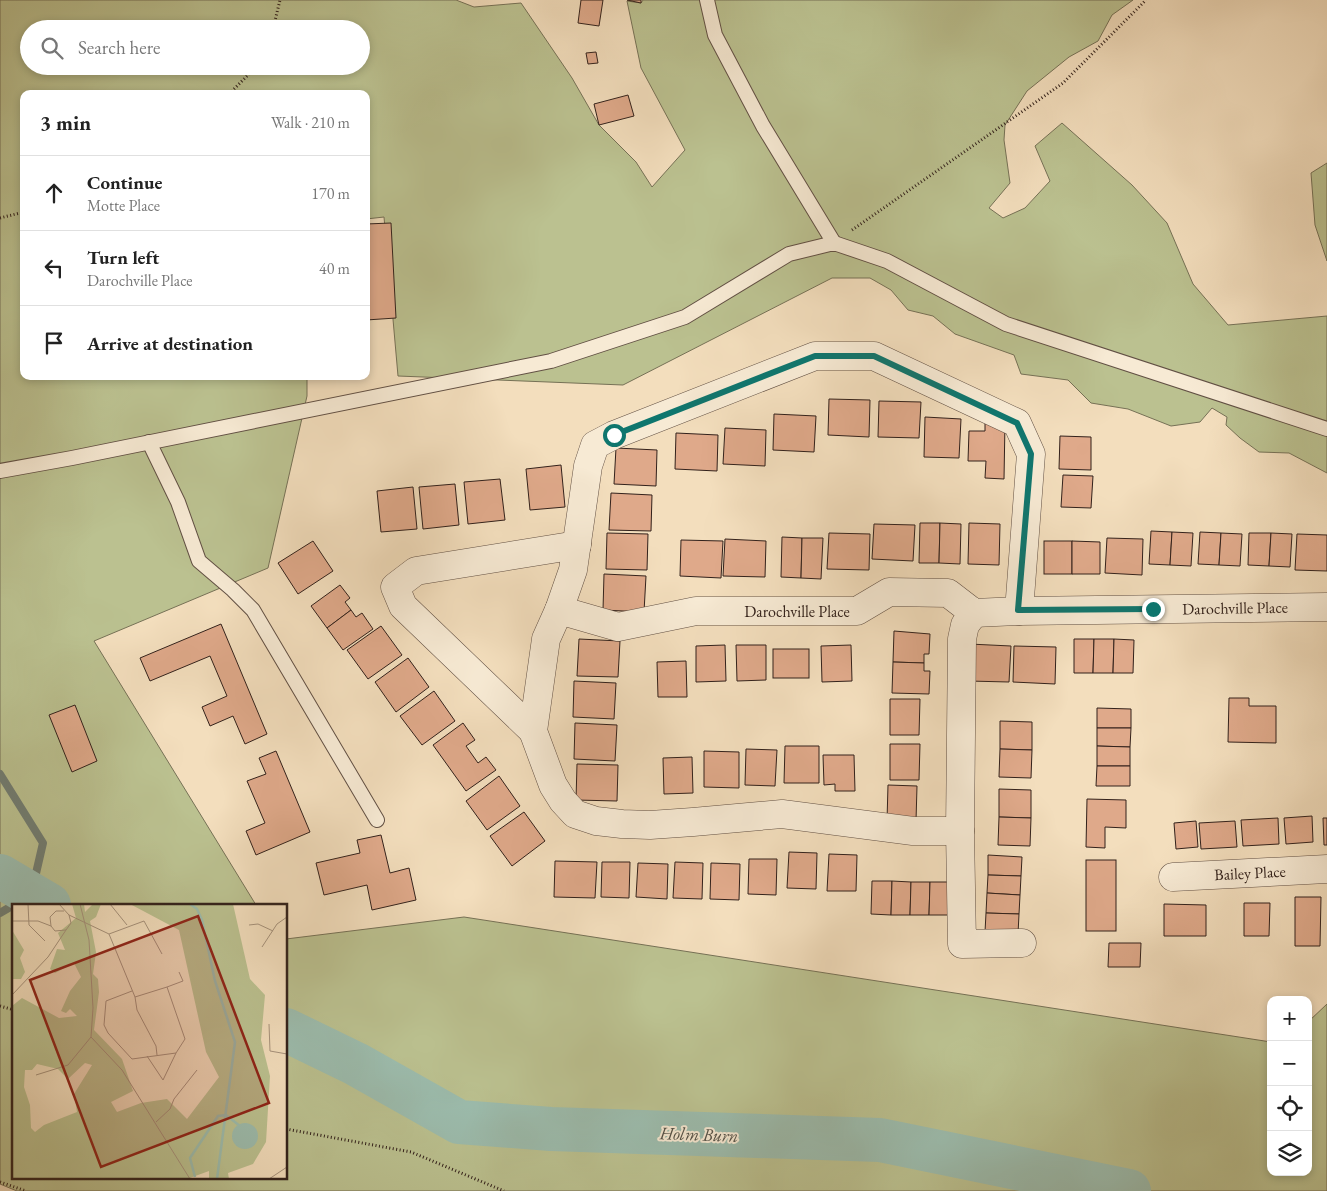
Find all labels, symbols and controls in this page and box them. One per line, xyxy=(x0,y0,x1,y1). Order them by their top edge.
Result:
search box xyxy=(20,20,370,75)
icon: search xyxy=(38,34,66,62)
text: Search here xyxy=(78,35,160,60)
text: 3 min xyxy=(40,109,91,136)
text: Walk · 210 m xyxy=(271,112,350,133)
text: Continue xyxy=(87,170,162,195)
icon: ahead xyxy=(40,179,68,207)
text: 170 m xyxy=(311,183,350,204)
text: Motte Place xyxy=(87,195,160,216)
text: Turn left xyxy=(87,245,159,270)
icon: left xyxy=(40,254,68,282)
text: 40 m xyxy=(319,258,350,279)
text: Darochville Place xyxy=(87,270,193,291)
icon: arrive xyxy=(40,329,68,357)
text: Arrive at destination xyxy=(87,331,253,356)
route start xyxy=(603,424,626,447)
street label: Darochville Place xyxy=(1182,597,1288,619)
route end xyxy=(1142,598,1165,621)
street label: Darochville Place xyxy=(744,601,850,622)
street label: Bailey Place xyxy=(1214,861,1286,885)
inset map xyxy=(12,904,288,1178)
map controls xyxy=(1267,996,1312,1176)
button: + xyxy=(1267,996,1312,1041)
button: − xyxy=(1267,1041,1312,1086)
button: locate xyxy=(1267,1086,1312,1131)
water label: Holm Burn xyxy=(658,1121,739,1147)
button: layers xyxy=(1267,1131,1312,1176)

